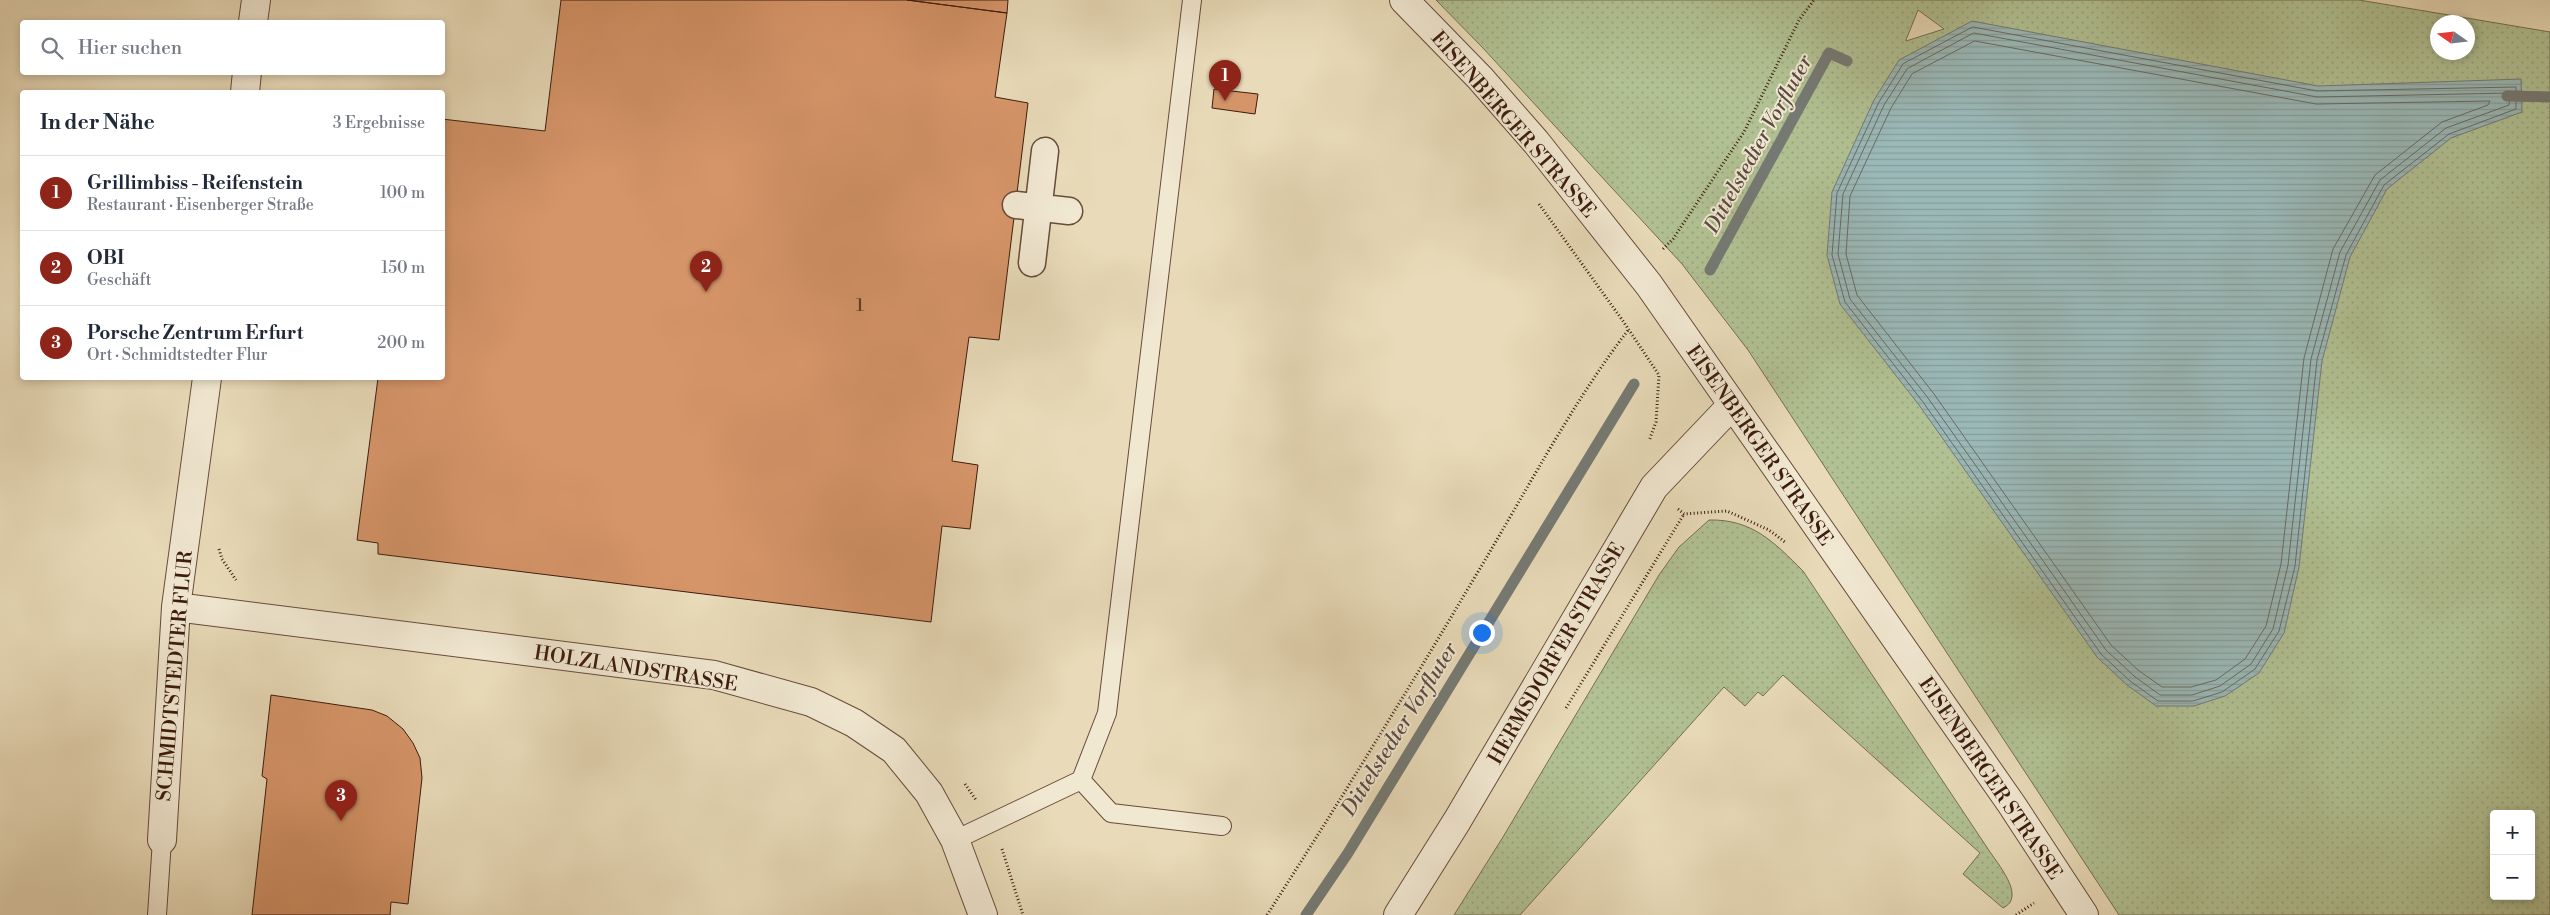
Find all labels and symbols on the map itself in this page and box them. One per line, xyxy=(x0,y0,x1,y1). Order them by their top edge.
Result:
north arrow xyxy=(2430,15,2475,60)
street label: EISENBERGER STRASSE xyxy=(1425,27,1601,223)
water label: Dittelstedter Vorfluter xyxy=(1699,50,1819,239)
pin: 1 xyxy=(1209,60,1241,101)
pin: 2 xyxy=(690,251,722,292)
house number: 1 xyxy=(856,294,864,317)
street label: EISENBERGER STRASSE xyxy=(1680,341,1838,551)
street label: HERMSDORFER STRASSE xyxy=(1483,538,1631,769)
street label: SCHMIDTSTEDTER FLUR xyxy=(152,549,199,802)
your location xyxy=(1469,620,1495,646)
water label: Dittelstedter Vorfluter xyxy=(1335,637,1464,822)
street label: HOLZLANDSTRASSE xyxy=(532,641,739,698)
street label: EISENBERGER STRASSE xyxy=(1913,673,2067,885)
pin: 3 xyxy=(325,780,357,821)

